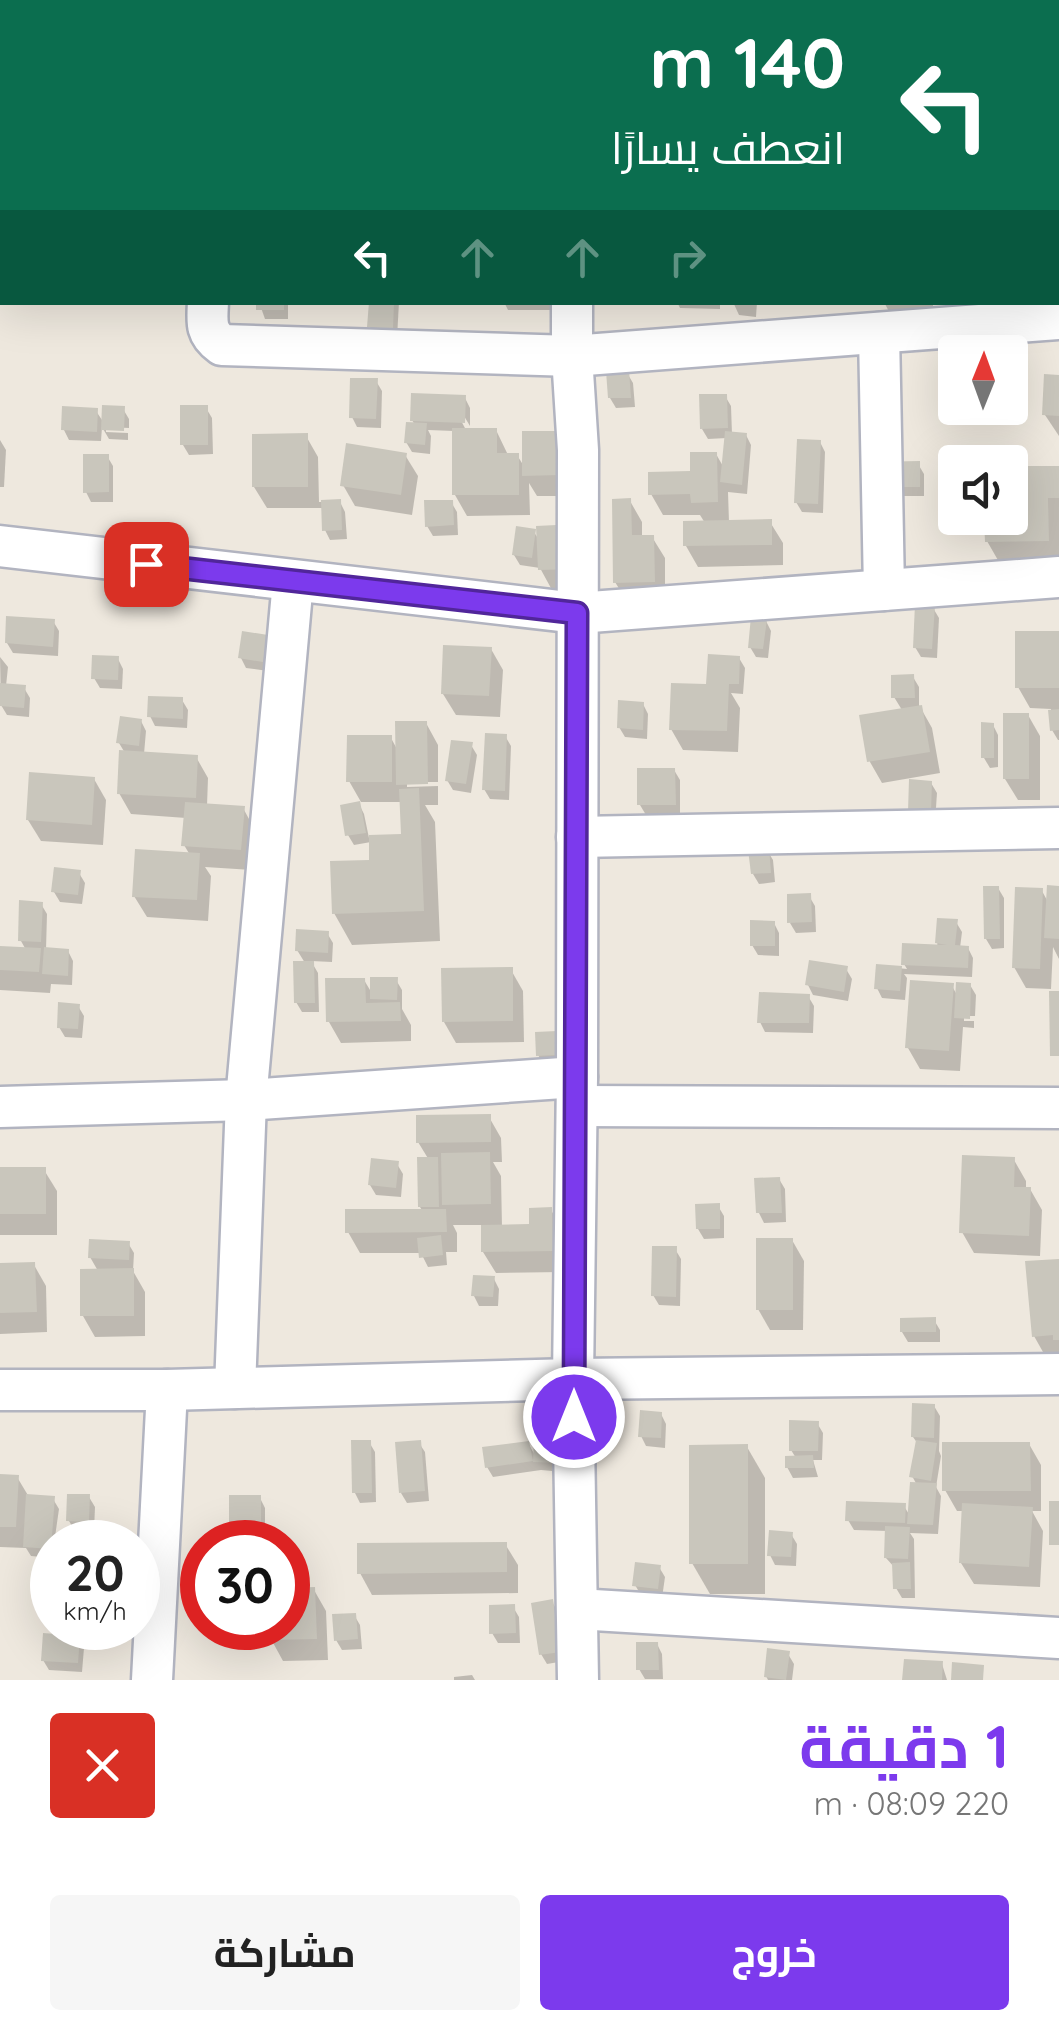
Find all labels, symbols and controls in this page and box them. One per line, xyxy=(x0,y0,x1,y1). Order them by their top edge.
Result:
text: 140 m xyxy=(649,18,845,106)
icon: left xyxy=(880,40,1010,170)
text: انعطف يسارًا xyxy=(611,119,845,175)
icon: left xyxy=(345,230,400,285)
icon: ahead xyxy=(450,230,505,285)
icon: ahead xyxy=(555,230,610,285)
icon: right xyxy=(660,230,715,285)
north arrow xyxy=(938,335,1028,425)
map controls xyxy=(938,335,1028,535)
button: sound xyxy=(938,445,1028,535)
pin xyxy=(104,522,189,607)
icon: arrive xyxy=(119,537,174,592)
position arrow xyxy=(522,1365,626,1469)
speed limit sign: 30 xyxy=(180,1520,310,1650)
text: 20 xyxy=(65,1541,125,1604)
text: km/h xyxy=(63,1595,127,1626)
text: 1 دقيقة xyxy=(799,1708,1009,1783)
button: close xyxy=(50,1713,155,1818)
text: 220 m · 08:09 xyxy=(814,1783,1009,1823)
button: مشاركة xyxy=(50,1895,520,2010)
button: خروج xyxy=(540,1895,1009,2010)

